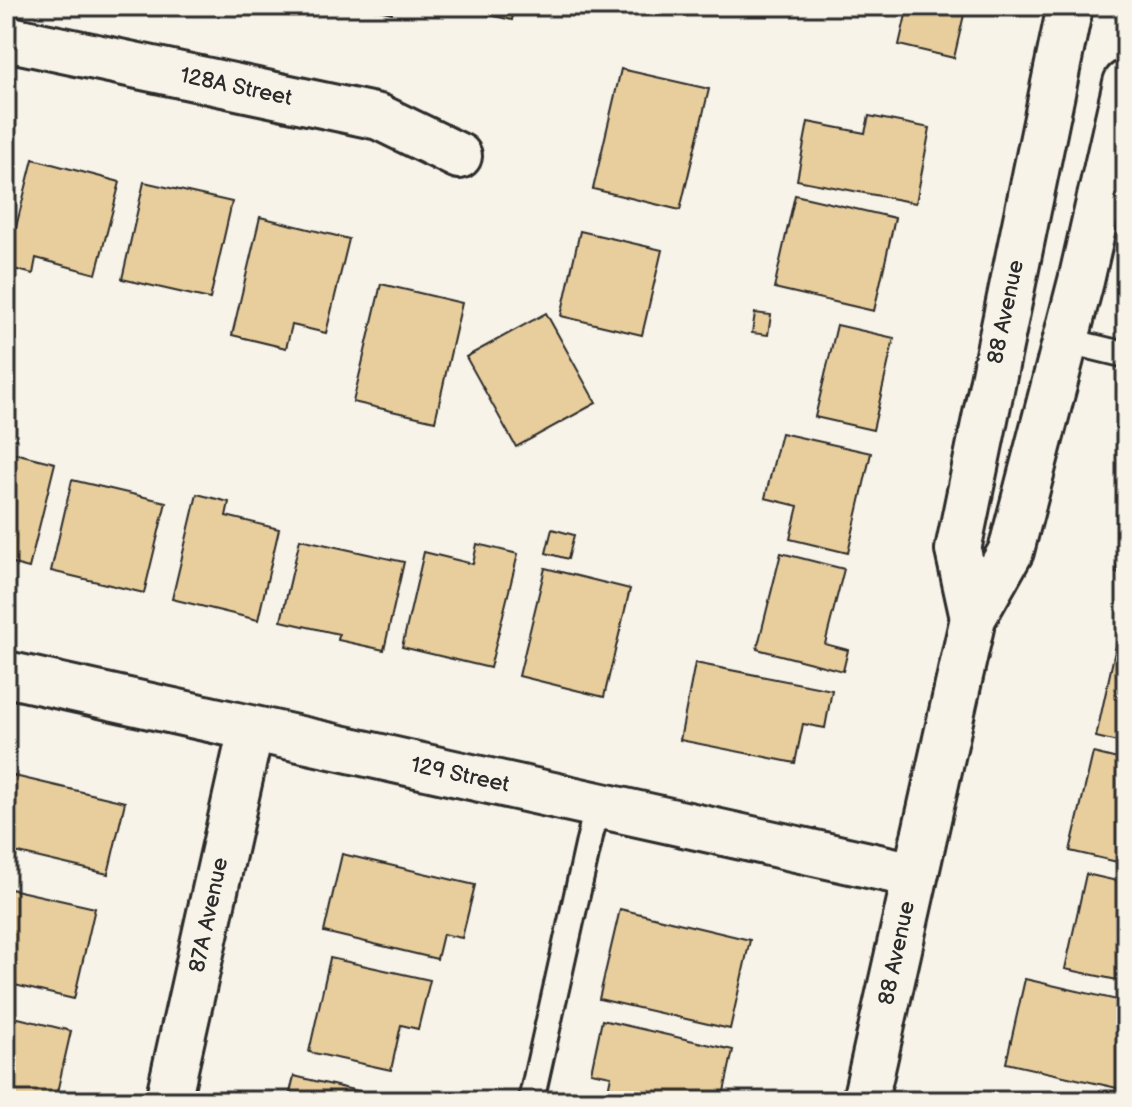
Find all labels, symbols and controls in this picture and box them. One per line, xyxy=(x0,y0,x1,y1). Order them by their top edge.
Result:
street label: 128A Street xyxy=(178,62,295,112)
street label: 88 Avenue xyxy=(982,258,1030,366)
street label: 129 Street xyxy=(408,751,512,799)
street label: 87A Avenue xyxy=(184,855,234,975)
street label: 88 Avenue xyxy=(873,899,921,1007)

